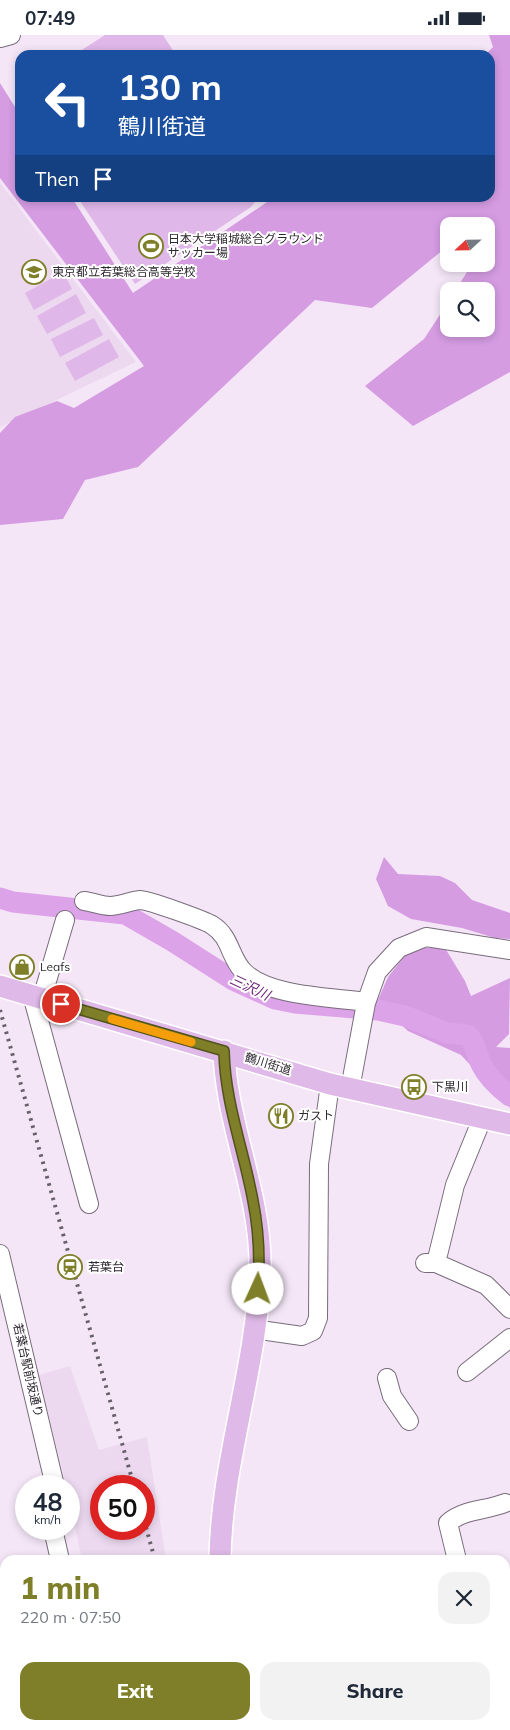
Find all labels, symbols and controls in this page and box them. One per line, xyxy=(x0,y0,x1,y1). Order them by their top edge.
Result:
text: 07:49 xyxy=(25,6,75,30)
text: 130 m xyxy=(118,65,222,109)
icon: left xyxy=(35,70,100,135)
text: 鶴川街道 xyxy=(118,112,206,140)
icon: arrive xyxy=(89,165,117,193)
text: Then xyxy=(35,167,79,191)
north arrow xyxy=(440,217,495,273)
map controls xyxy=(440,217,495,337)
place label: 日本大学稲城総合グラウンド サッカー場 xyxy=(168,231,324,260)
sports icon: 日本大学稲城総合グラウンド サッカー場 xyxy=(138,233,164,259)
school or university icon: 東京都立若葉総合高等学校 xyxy=(21,259,47,285)
place label: 東京都立若葉総合高等学校 xyxy=(52,264,196,279)
button: search xyxy=(440,282,495,337)
shop icon: Leafs xyxy=(9,954,35,980)
place label: Leafs xyxy=(40,959,70,974)
water label: 三沢川 xyxy=(227,970,275,1005)
pin xyxy=(40,983,82,1025)
icon: arrive xyxy=(47,990,75,1018)
street label: 鶴川街道 xyxy=(243,1049,293,1078)
bus stop icon: 下黒川 xyxy=(401,1074,427,1100)
place label: 下黒川 xyxy=(432,1079,468,1094)
restaurant icon: ガスト xyxy=(268,1103,294,1129)
place label: ガスト xyxy=(298,1108,334,1123)
station icon: 若葉台 xyxy=(57,1254,83,1280)
place label: 若葉台 xyxy=(88,1259,124,1274)
position arrow xyxy=(231,1262,283,1314)
street label: 若葉台駅前坂通り xyxy=(10,1321,47,1418)
speed limit sign: 50 xyxy=(90,1475,155,1540)
text: 48 xyxy=(32,1486,63,1517)
text: km/h xyxy=(34,1512,61,1527)
text: 1 min xyxy=(20,1569,100,1607)
button: close xyxy=(438,1572,490,1624)
text: 220 m · 07:50 xyxy=(20,1607,121,1627)
button: Exit xyxy=(20,1662,250,1720)
button: Share xyxy=(260,1662,490,1720)

